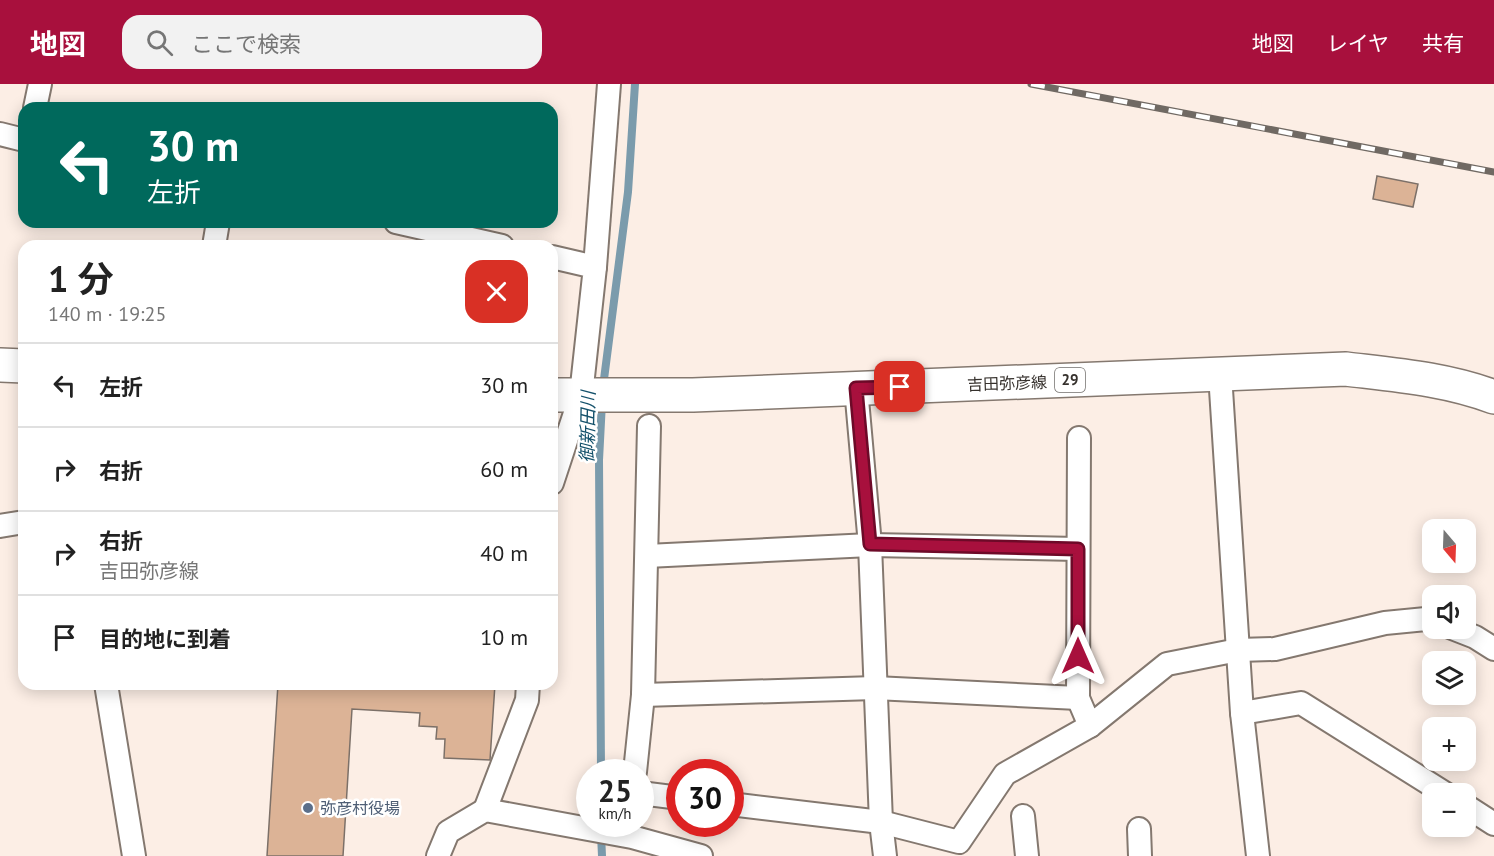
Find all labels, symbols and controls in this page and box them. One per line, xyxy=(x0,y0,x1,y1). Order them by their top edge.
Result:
search box xyxy=(122,15,542,69)
text: 地図 xyxy=(30,25,86,62)
icon: search xyxy=(143,26,176,59)
text: ここで検索 xyxy=(191,30,301,58)
text: 地図 xyxy=(1252,30,1294,57)
text: レイヤ xyxy=(1327,30,1389,57)
text: 共有 xyxy=(1422,30,1464,57)
text: 30 m xyxy=(147,118,239,173)
icon: left xyxy=(48,126,126,204)
text: 左折 xyxy=(147,175,201,209)
text: 1 分 xyxy=(48,255,114,302)
button: close xyxy=(465,260,528,323)
text: 140 m · 19:25 xyxy=(48,301,166,327)
pin xyxy=(874,361,925,412)
road number: 29 xyxy=(1055,368,1085,392)
icon: left xyxy=(48,369,81,402)
icon: arrive xyxy=(883,370,916,403)
text: 30 m xyxy=(480,371,528,399)
street label: 吉田弥彦線 xyxy=(967,372,1047,394)
text: 左折 xyxy=(99,373,143,401)
water label: 御新田川 xyxy=(575,389,600,463)
icon: right xyxy=(48,453,81,486)
text: 60 m xyxy=(480,455,528,483)
text: 右折 xyxy=(99,457,143,485)
north arrow xyxy=(1422,519,1476,573)
map controls xyxy=(1422,519,1476,837)
text: 右折 xyxy=(99,527,143,555)
icon: right xyxy=(48,537,81,570)
text: 40 m xyxy=(480,539,528,567)
text: 吉田弥彦線 xyxy=(99,558,199,584)
button: sound xyxy=(1422,585,1476,639)
icon: arrive xyxy=(48,621,81,654)
text: 10 m xyxy=(480,623,528,651)
position arrow xyxy=(1046,624,1110,688)
text: 目的地に到着 xyxy=(99,625,231,653)
button: layers xyxy=(1422,651,1476,705)
button: + xyxy=(1422,717,1476,771)
speed limit sign: 30 xyxy=(666,759,744,837)
text: 25 xyxy=(598,771,632,810)
button: − xyxy=(1422,783,1476,837)
place label: 弥彦村役場 xyxy=(320,798,400,818)
marker: 弥彦村役場 xyxy=(301,801,315,815)
text: km/h xyxy=(599,804,631,823)

